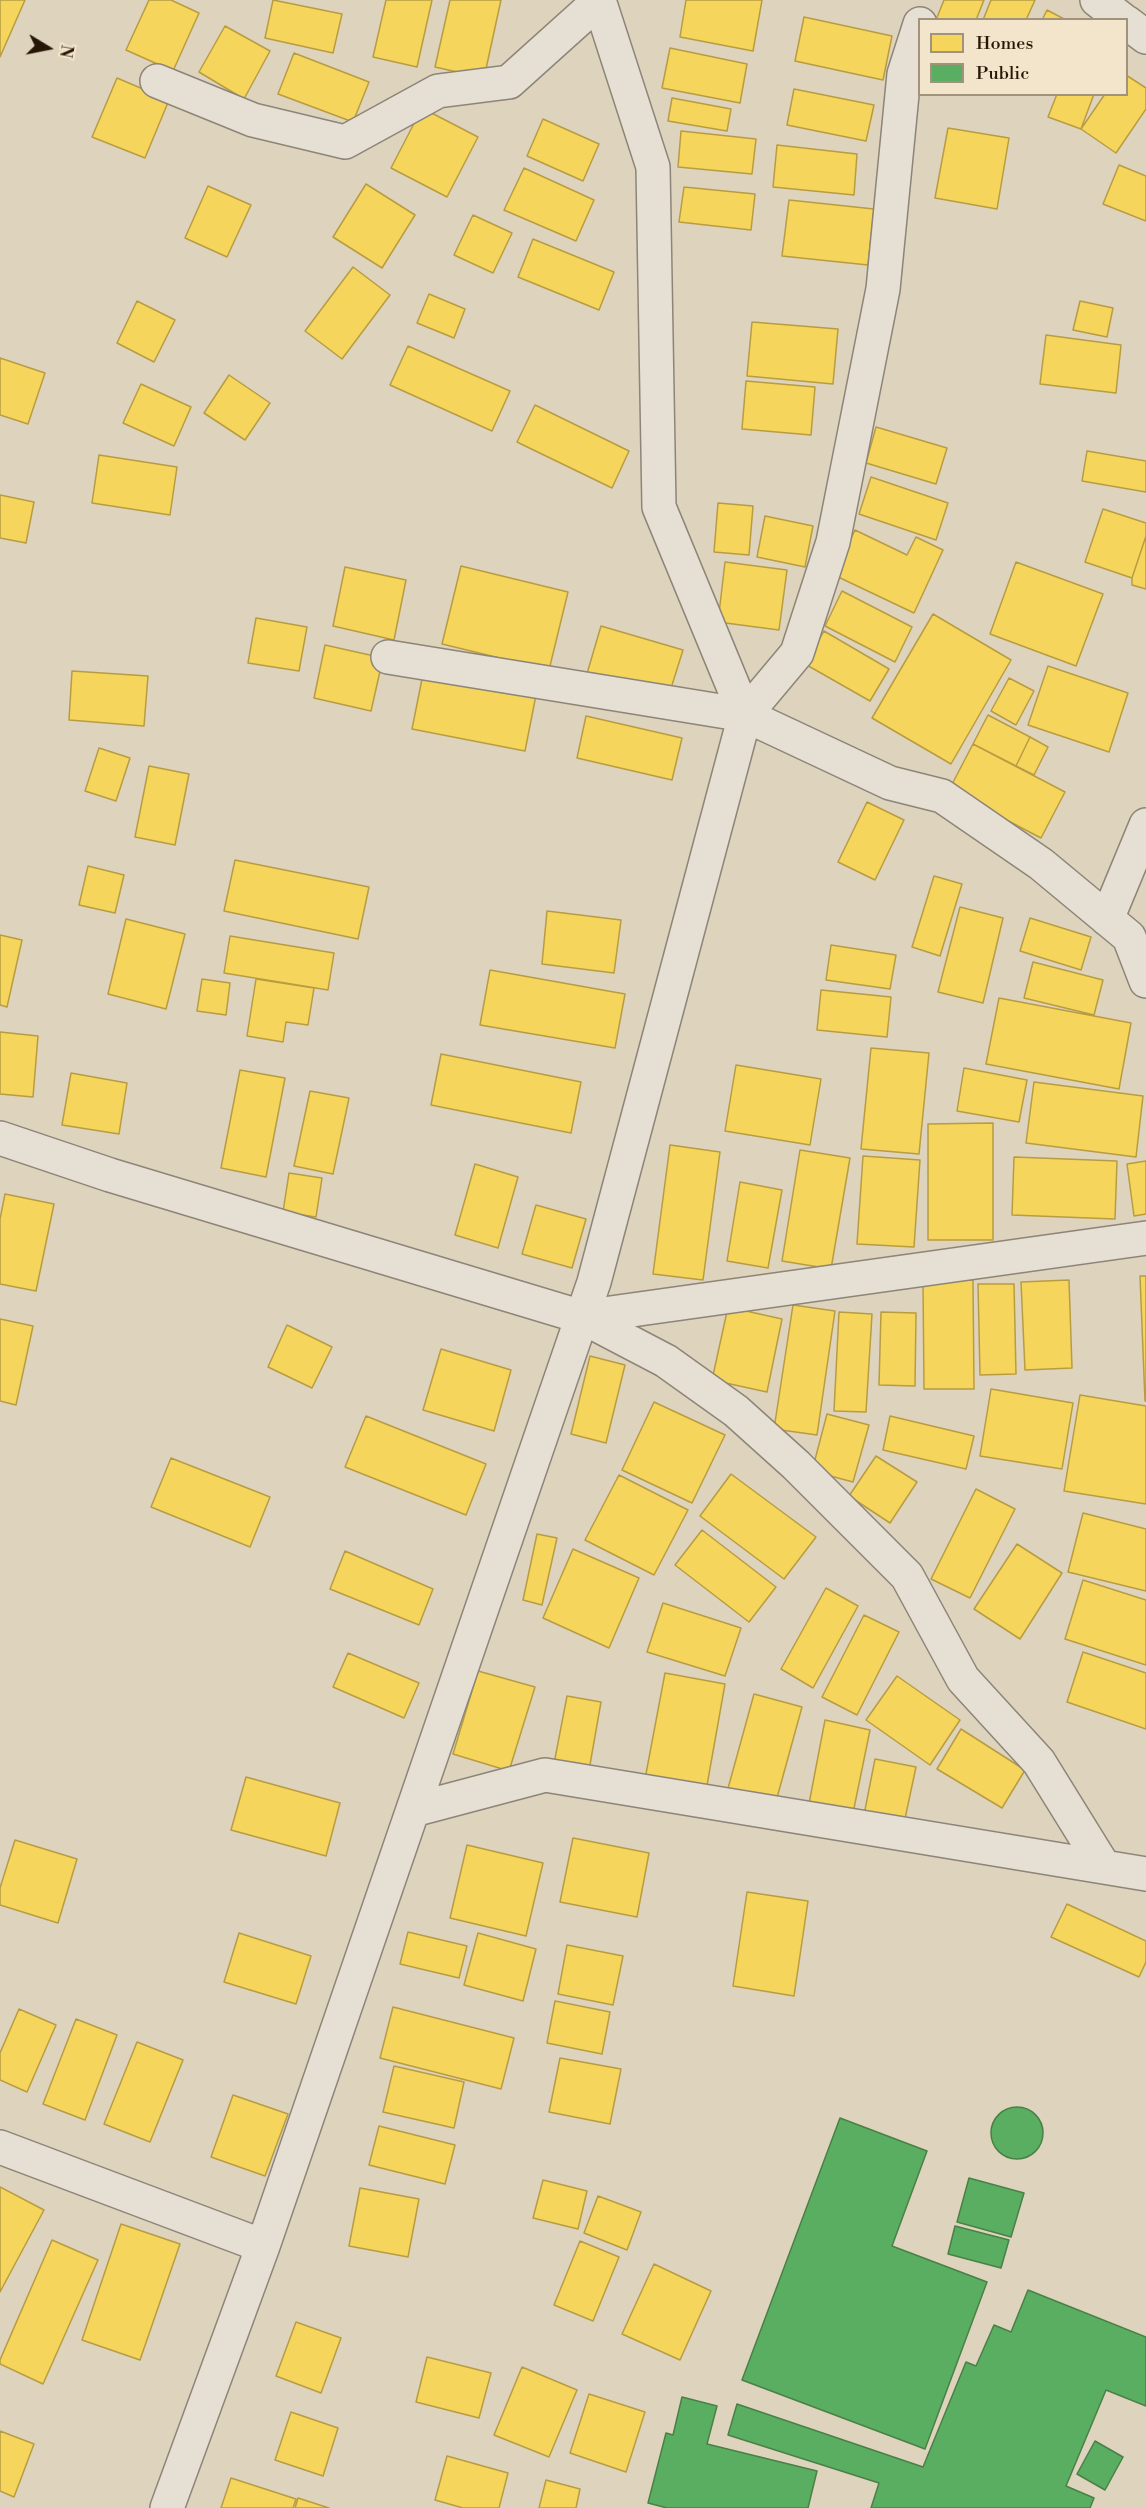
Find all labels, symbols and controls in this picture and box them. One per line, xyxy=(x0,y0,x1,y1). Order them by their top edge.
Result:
north arrow xyxy=(18,18,78,78)
legend xyxy=(918,18,1128,96)
text: Homes xyxy=(976,32,1033,55)
text: N xyxy=(55,43,77,59)
text: Public xyxy=(976,62,1029,85)

